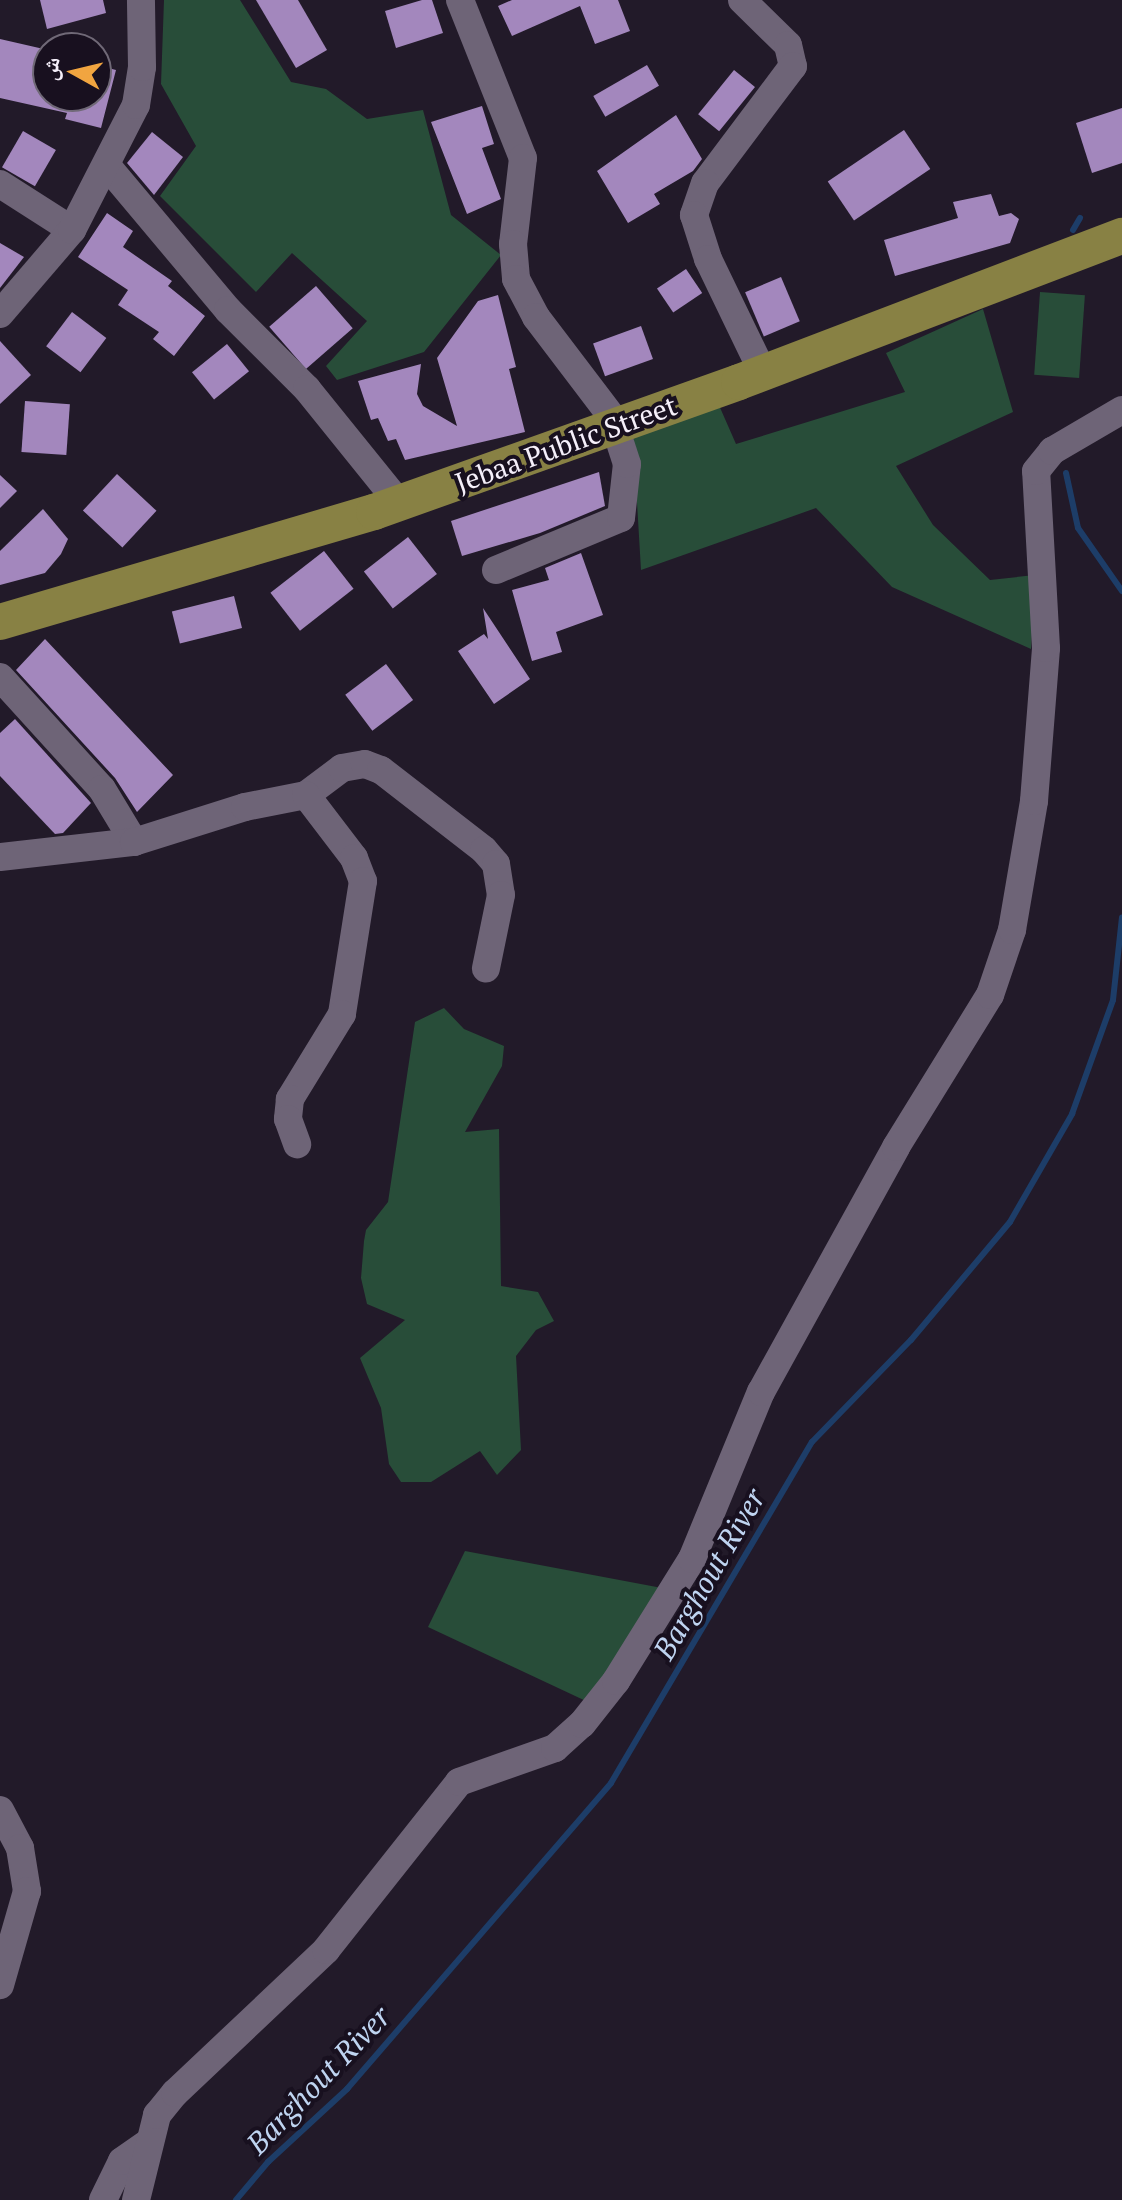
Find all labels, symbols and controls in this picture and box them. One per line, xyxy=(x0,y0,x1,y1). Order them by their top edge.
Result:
north arrow xyxy=(32,32,112,112)
text: ش xyxy=(34,55,66,82)
street label: Jebaa Public Street xyxy=(451,388,681,500)
water label: Barghout River xyxy=(646,1482,772,1666)
water label: Barghout River xyxy=(239,1999,397,2161)

